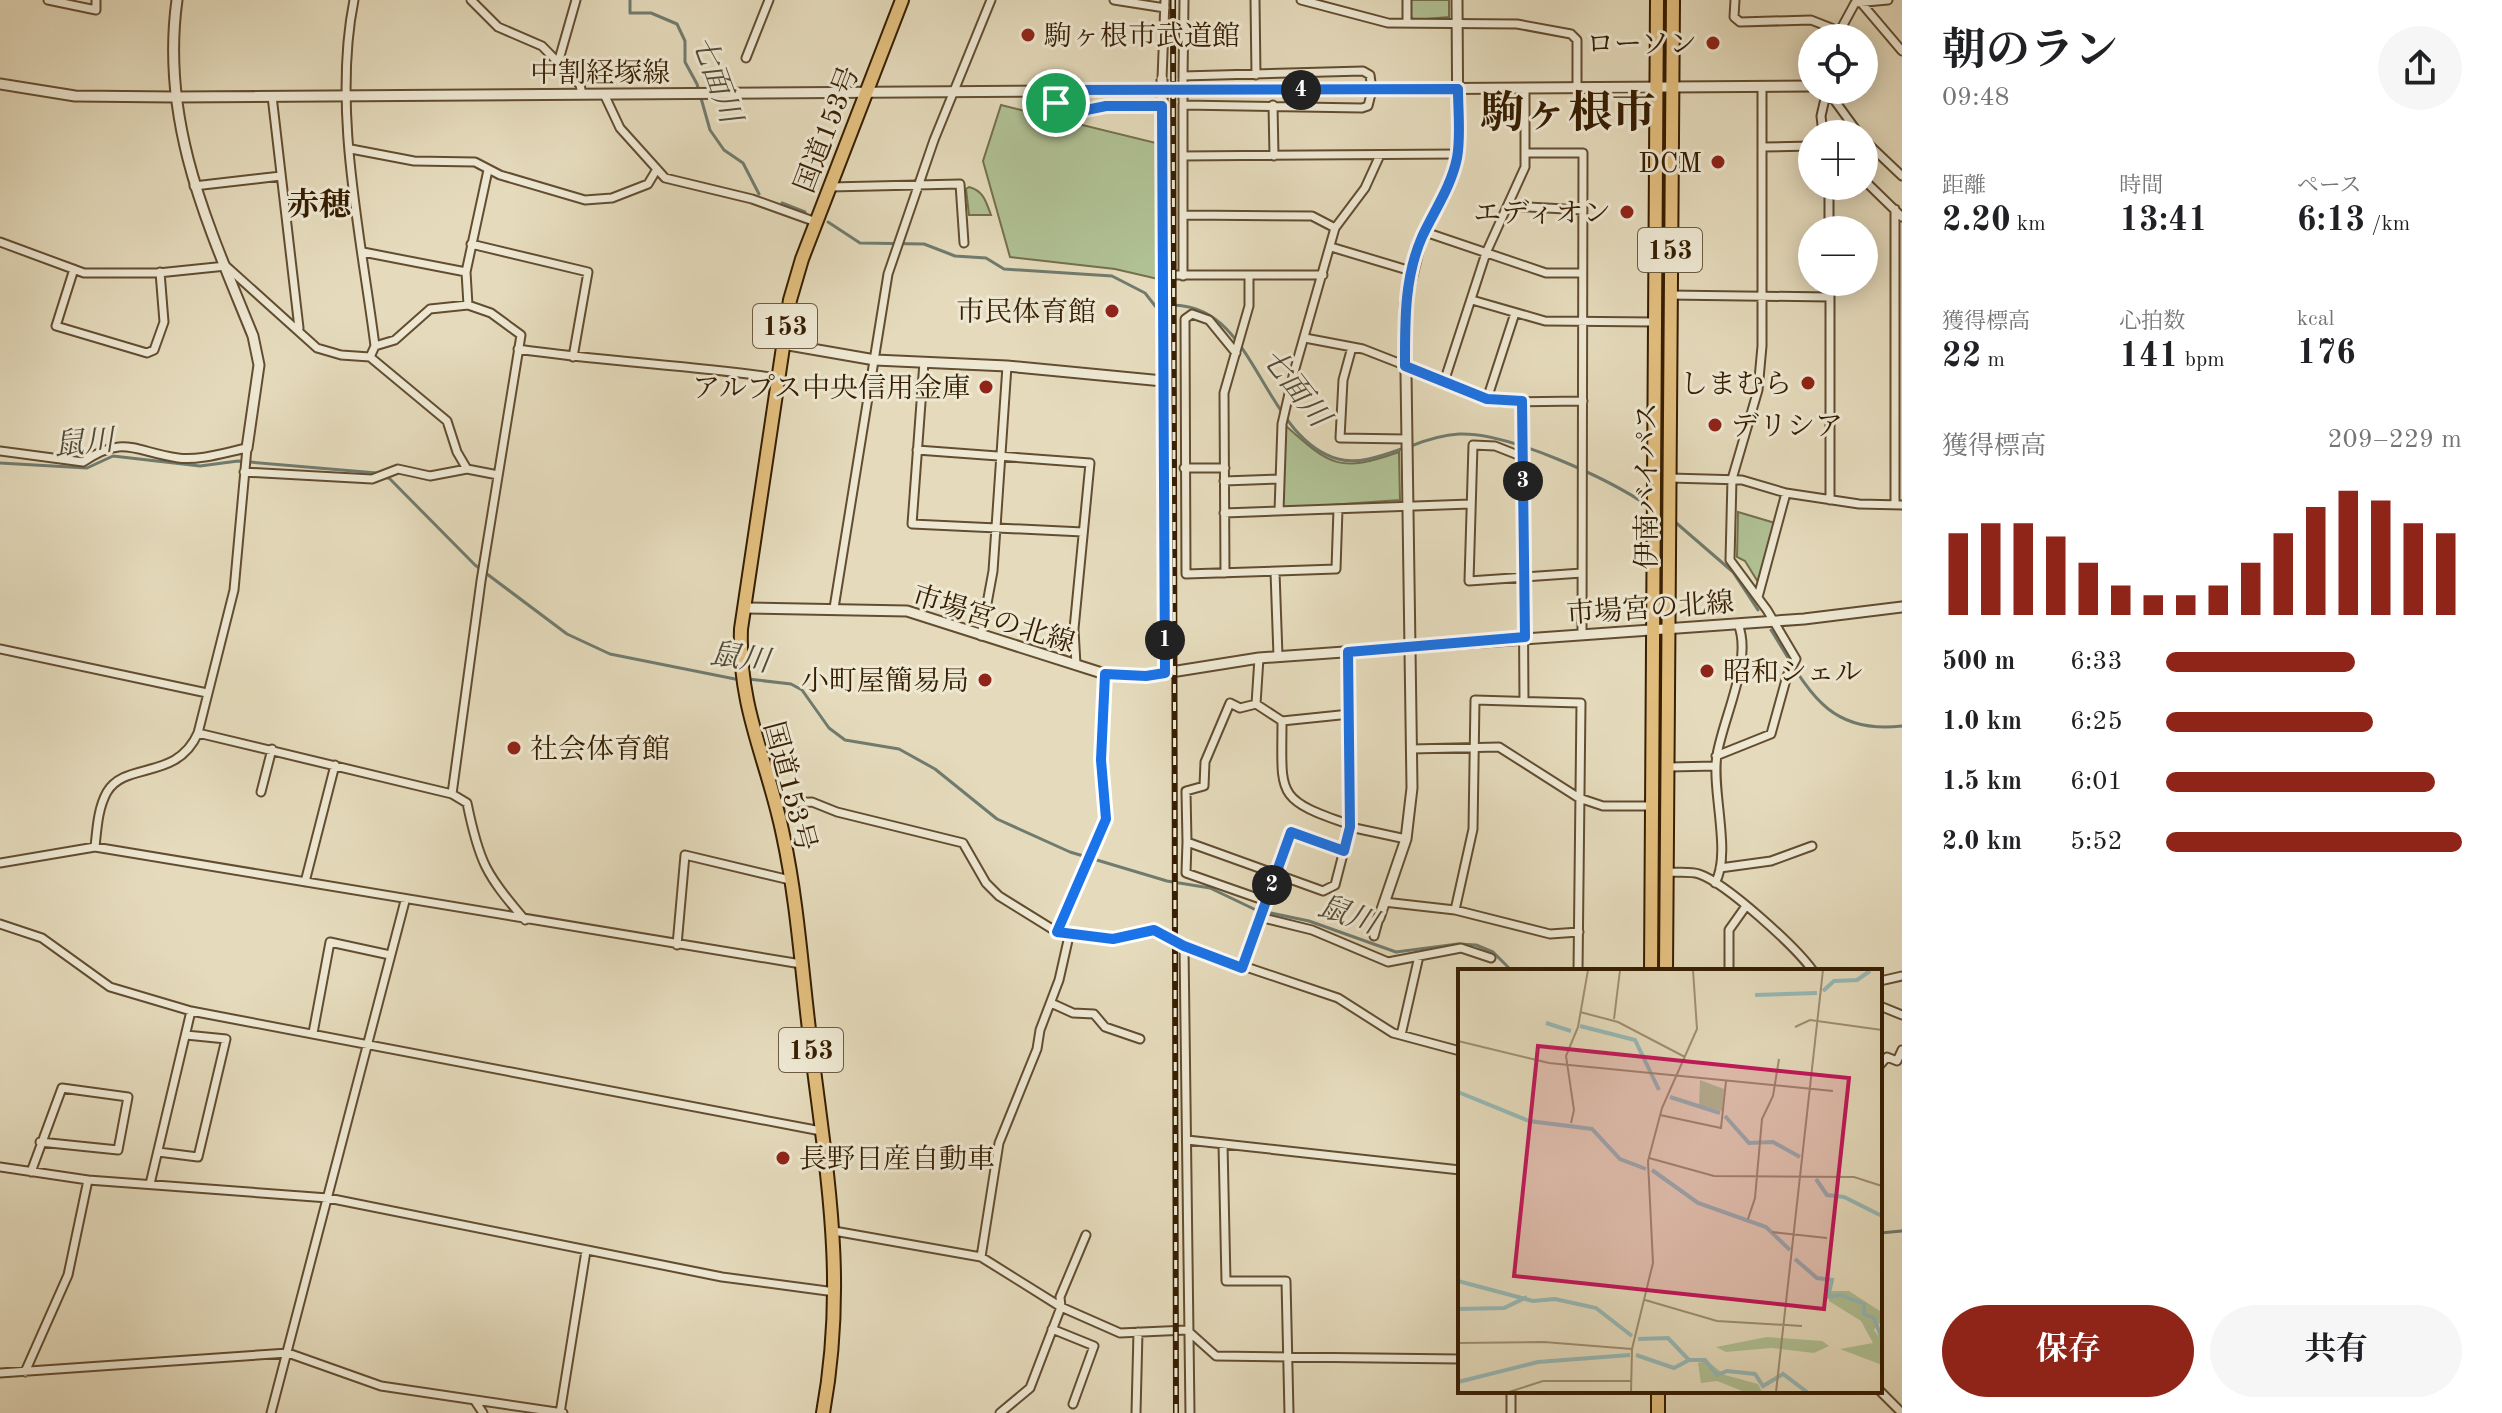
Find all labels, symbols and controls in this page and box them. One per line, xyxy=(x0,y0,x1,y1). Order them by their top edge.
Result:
place label: 駒ヶ根市武道館 xyxy=(1044,21,1240,52)
map controls xyxy=(1798,24,1878,296)
button: locate xyxy=(1798,24,1878,104)
marker: 駒ヶ根市武道館 xyxy=(1019,26,1037,44)
button: share xyxy=(2378,26,2462,110)
text: 朝のラン xyxy=(1942,30,2118,74)
water label: 七面川 xyxy=(686,32,748,130)
place label: ローソン xyxy=(1586,32,1697,60)
marker: ローソン xyxy=(1704,34,1722,52)
street label: 中割経塚線 xyxy=(530,58,670,89)
street label: 国道153号 xyxy=(789,62,866,197)
pin xyxy=(1022,69,1090,137)
pin: 4 xyxy=(1281,70,1321,110)
text: 4 xyxy=(1295,79,1307,101)
icon: arrive xyxy=(1034,81,1078,125)
text: 09:48 xyxy=(1942,85,2010,111)
district label: 駒ヶ根市 xyxy=(1480,89,1656,137)
button: + xyxy=(1798,120,1878,200)
place label: DCM xyxy=(1638,151,1702,179)
marker: DCM xyxy=(1709,153,1727,171)
text: 距離 xyxy=(1942,175,1986,197)
text: 時間 xyxy=(2119,175,2163,197)
text: ペース xyxy=(2297,175,2362,197)
district label: 赤穂 xyxy=(287,187,351,223)
place label: エディオン xyxy=(1473,199,1611,229)
marker: エディオン xyxy=(1618,203,1636,221)
text: 2.20 xyxy=(1942,204,2011,238)
text: 13:41 xyxy=(2119,204,2208,238)
text: 6:13 xyxy=(2297,204,2365,238)
text: km xyxy=(2011,213,2046,235)
text: /km xyxy=(2365,213,2410,235)
button: − xyxy=(1798,216,1878,296)
road number: 153 xyxy=(1638,228,1702,272)
place label: 市民体育館 xyxy=(956,297,1096,328)
marker: 市民体育館 xyxy=(1103,302,1121,320)
road number: 153 xyxy=(753,304,817,348)
text: kcal xyxy=(2297,308,2335,330)
text: 獲得標高 xyxy=(1942,311,2030,333)
text: 心拍数 xyxy=(2119,311,2185,333)
text: 176 xyxy=(2297,337,2356,371)
text: 22 xyxy=(1942,340,1981,374)
text: 141 xyxy=(2119,340,2179,374)
water label: 七面川 xyxy=(1255,342,1337,435)
text: m xyxy=(1981,349,2005,371)
text: bpm xyxy=(2179,349,2225,371)
place label: しまむら xyxy=(1680,371,1792,400)
place label: アルプス中央信用金庫 xyxy=(692,373,970,404)
marker: しまむら xyxy=(1799,374,1817,392)
marker: アルプス中央信用金庫 xyxy=(977,378,995,396)
street label: 伊南バイパス xyxy=(1632,402,1663,570)
place label: デリシア xyxy=(1731,412,1843,442)
marker: デリシア xyxy=(1706,416,1724,434)
water label: 鼠川 xyxy=(53,423,118,462)
text: 209–229 m xyxy=(2327,427,2462,453)
text: 獲得標高 xyxy=(1942,434,2046,460)
pin: 3 xyxy=(1503,461,1543,501)
text: 3 xyxy=(1517,470,1529,492)
street label: 市場宮の北線 xyxy=(909,580,1078,659)
street label: 市場宮の北線 xyxy=(1565,587,1735,630)
pin: 1 xyxy=(1145,620,1185,660)
text: 1 xyxy=(1159,629,1171,651)
water label: 鼠川 xyxy=(708,637,775,678)
text: 500 m xyxy=(1942,649,2015,675)
text: 6:33 xyxy=(2070,649,2123,675)
place label: 昭和シェル xyxy=(1723,657,1862,688)
marker: 昭和シェル xyxy=(1698,662,1716,680)
place label: 小町屋簡易局 xyxy=(801,666,969,697)
marker: 小町屋簡易局 xyxy=(976,671,994,689)
text: 1.0 km xyxy=(1942,709,2022,735)
text: 6:25 xyxy=(2070,709,2123,735)
street label: 国道153号 xyxy=(757,718,822,855)
place label: 社会体育館 xyxy=(530,734,670,765)
marker: 社会体育館 xyxy=(505,739,523,757)
text: 1.5 km xyxy=(1942,769,2022,795)
text: 6:01 xyxy=(2070,769,2123,795)
text: 2.0 km xyxy=(1942,829,2022,855)
text: 5:52 xyxy=(2070,829,2123,855)
pin: 2 xyxy=(1252,865,1292,905)
text: 2 xyxy=(1266,874,1278,896)
water label: 鼠川 xyxy=(1314,889,1384,941)
inset map xyxy=(1458,969,1882,1393)
road number: 153 xyxy=(779,1028,843,1072)
place label: 長野日産自動車 xyxy=(799,1144,995,1175)
marker: 長野日産自動車 xyxy=(774,1149,792,1167)
button: 保存 xyxy=(1942,1305,2194,1397)
button: 共有 xyxy=(2210,1305,2462,1397)

